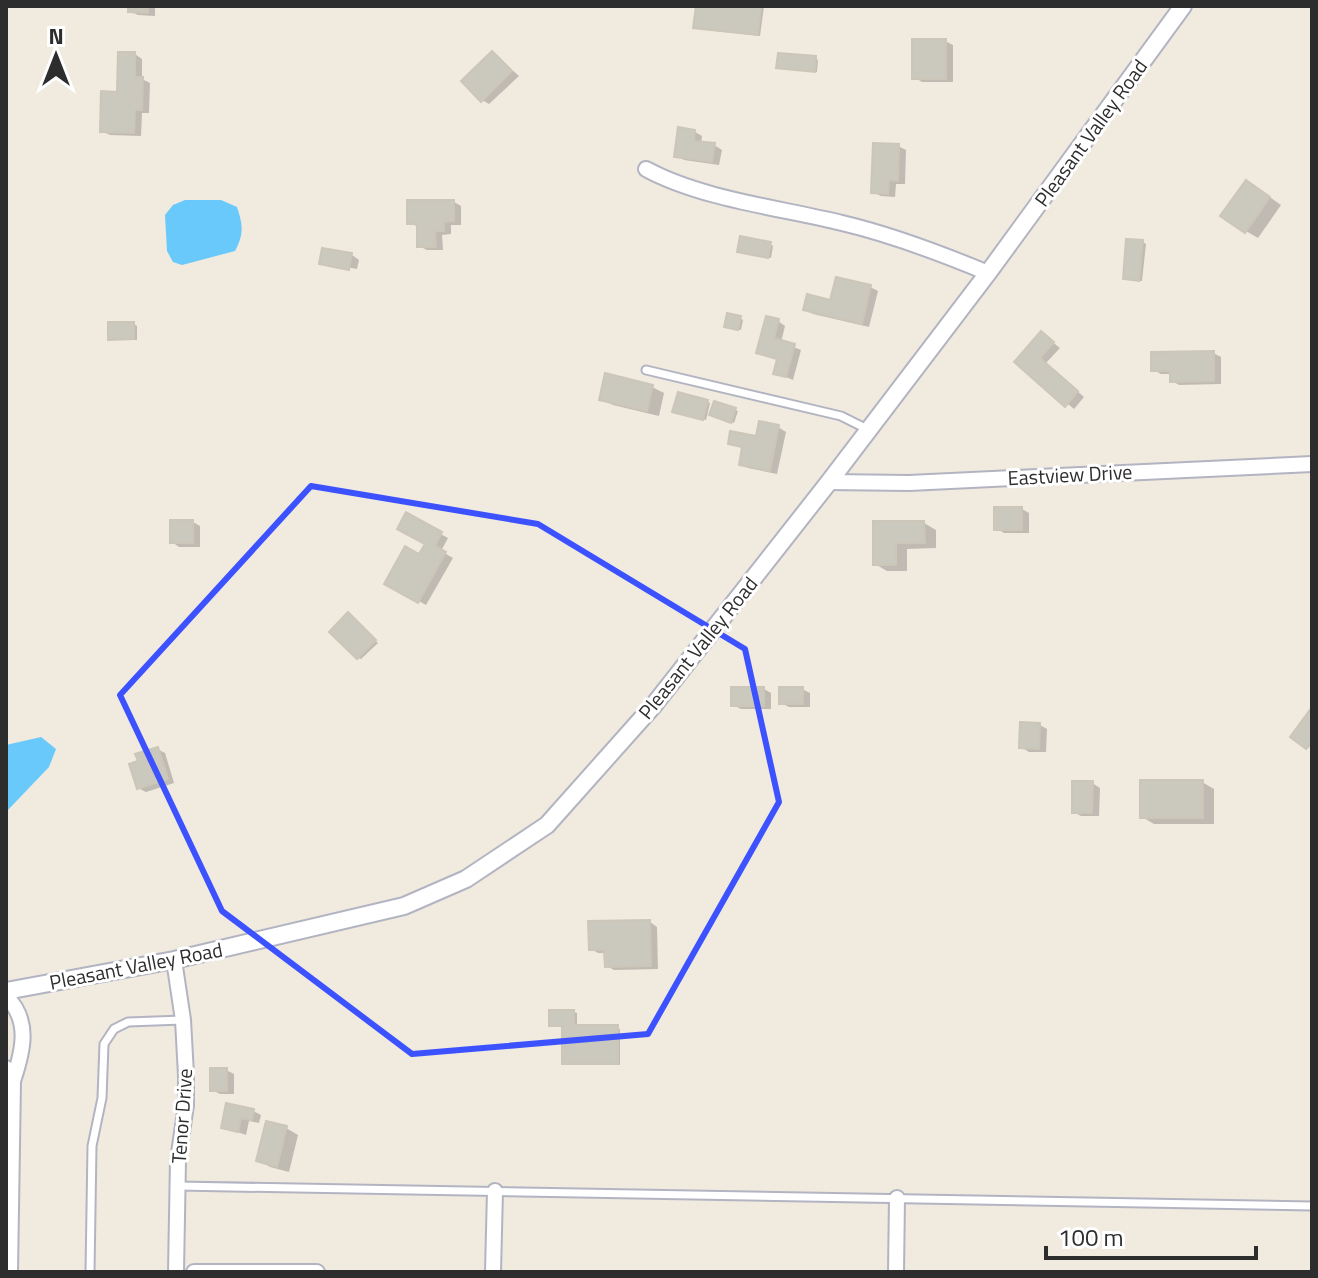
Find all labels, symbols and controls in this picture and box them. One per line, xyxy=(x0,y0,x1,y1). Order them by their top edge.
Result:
north arrow xyxy=(16,16,96,96)
text: N xyxy=(48,19,64,53)
street label: Pleasant Valley Road xyxy=(1026,53,1155,213)
street label: Eastview Drive xyxy=(1007,456,1133,493)
street label: Pleasant Valley Road xyxy=(630,570,765,726)
street label: Pleasant Valley Road xyxy=(47,934,225,997)
street label: Tenor Drive xyxy=(163,1067,200,1165)
scale bar xyxy=(1046,1210,1256,1260)
text: 100 m xyxy=(1058,1219,1124,1255)

